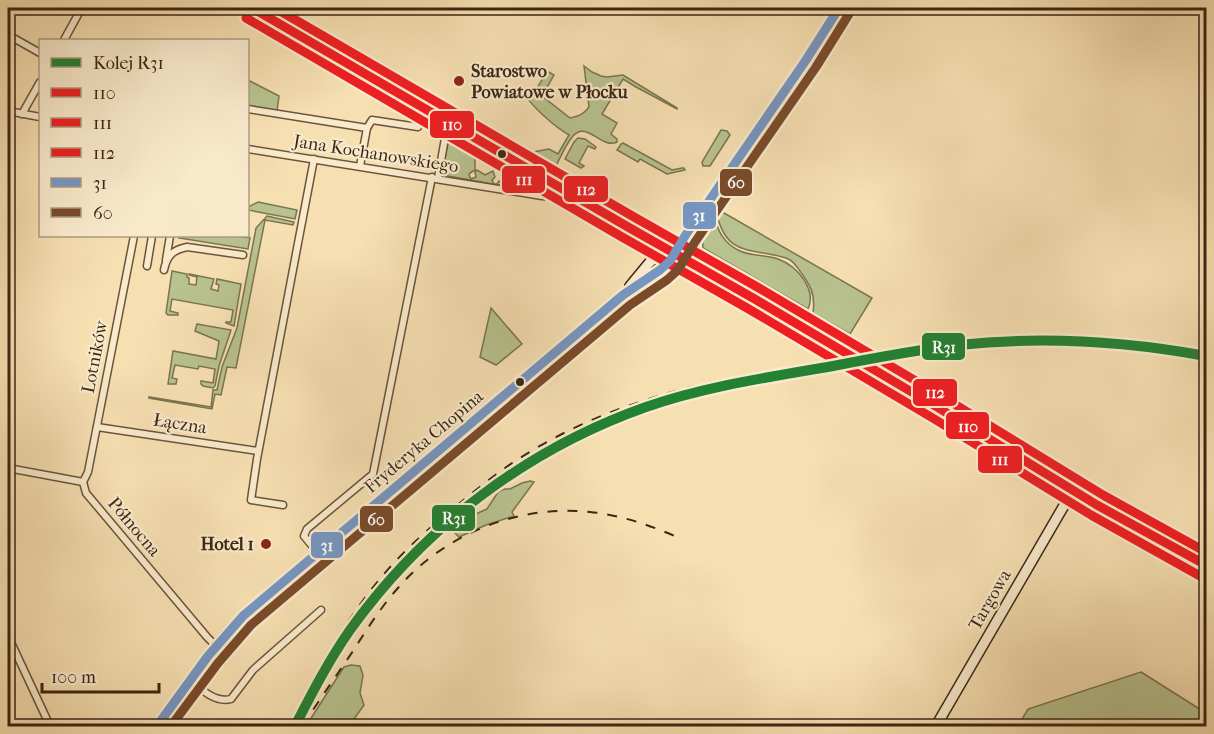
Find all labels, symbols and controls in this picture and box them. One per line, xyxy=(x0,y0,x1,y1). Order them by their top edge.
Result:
legend xyxy=(39,39,249,237)
text: Kolej R31 xyxy=(93,53,164,74)
place label: Starostwo Powiatowe w Płocku xyxy=(471,61,629,103)
marker: Starostwo Powiatowe w Płocku xyxy=(452,74,466,88)
text: 110 xyxy=(93,83,116,104)
line badge: 110 xyxy=(429,110,475,139)
text: 111 xyxy=(93,113,112,134)
text: 110 xyxy=(442,115,462,134)
street label: Jana Kochanowskiego xyxy=(290,130,460,177)
text: 112 xyxy=(93,143,115,164)
unlabelled marker xyxy=(496,148,508,160)
line badge: 111 xyxy=(501,165,546,194)
line badge: 60 xyxy=(719,168,753,197)
text: 111 xyxy=(515,170,533,189)
text: 31 xyxy=(93,173,107,194)
text: 60 xyxy=(727,173,745,192)
line badge: 112 xyxy=(563,175,609,203)
text: 112 xyxy=(576,180,596,199)
line badge: 31 xyxy=(682,201,717,230)
text: 60 xyxy=(93,203,113,224)
text: 31 xyxy=(693,206,705,226)
street label: Lotników xyxy=(78,318,112,395)
line badge: R31 xyxy=(921,332,966,361)
text: R31 xyxy=(932,338,956,358)
unlabelled marker xyxy=(514,376,526,388)
line badge: 112 xyxy=(912,378,958,407)
text: 112 xyxy=(925,383,945,402)
street label: Fryderyka Chopina xyxy=(360,386,488,498)
street label: Łączna xyxy=(152,409,209,439)
line badge: 110 xyxy=(945,411,990,440)
text: 110 xyxy=(958,417,978,436)
line badge: 111 xyxy=(977,445,1023,474)
text: 111 xyxy=(991,450,1009,469)
street label: Północna xyxy=(103,493,165,561)
line badge: R31 xyxy=(431,504,476,532)
line badge: 60 xyxy=(359,505,394,533)
text: R31 xyxy=(442,509,466,529)
text: 60 xyxy=(367,510,385,529)
line badge: 31 xyxy=(310,531,344,559)
place label: Hotel 1 xyxy=(200,534,254,555)
text: 31 xyxy=(321,536,333,556)
marker: Hotel 1 xyxy=(259,537,273,551)
street label: Targowa xyxy=(964,565,1016,634)
scale bar xyxy=(42,656,159,694)
text: 100 m xyxy=(51,667,96,688)

